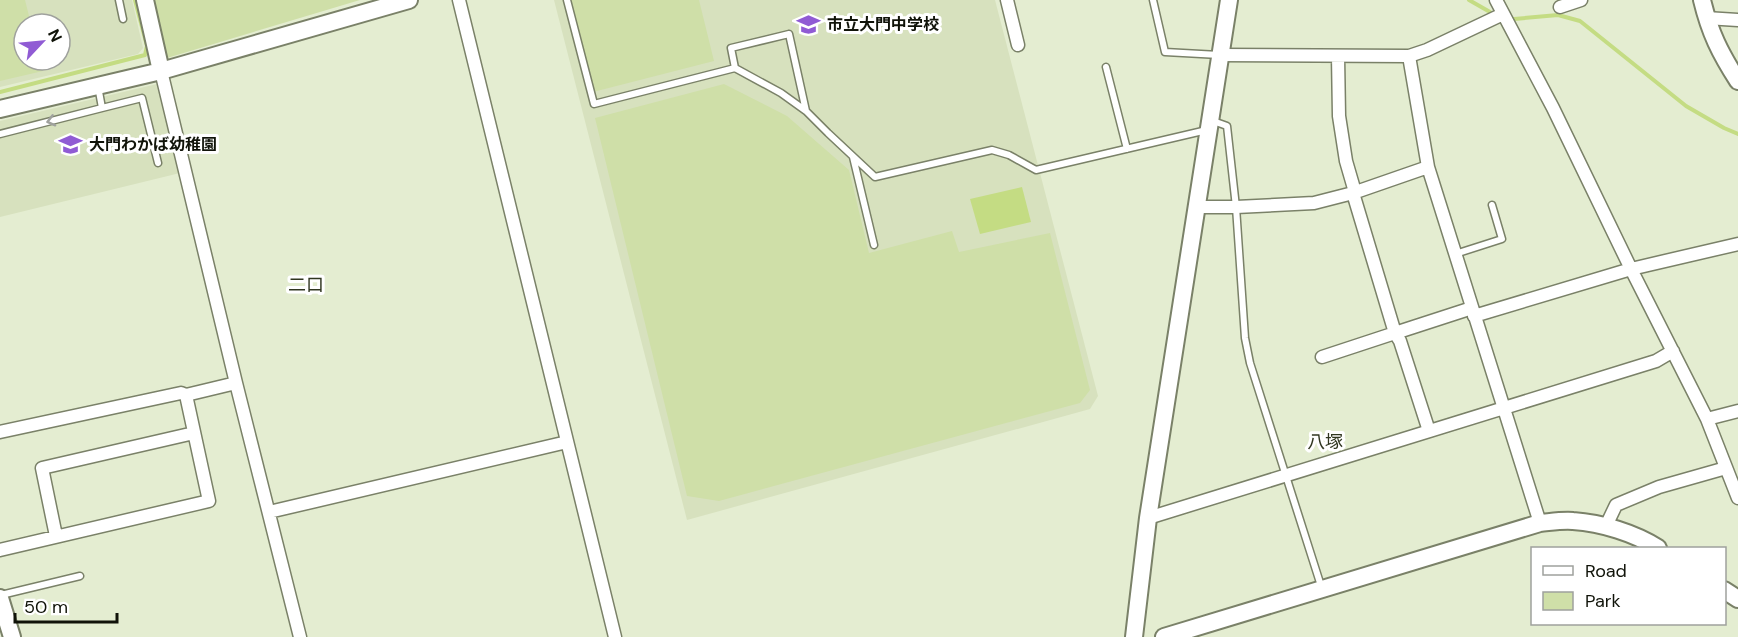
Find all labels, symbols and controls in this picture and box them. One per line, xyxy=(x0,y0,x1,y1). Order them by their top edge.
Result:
school or university icon: 市立大門中学校 xyxy=(796,11,822,37)
north arrow xyxy=(12,12,72,72)
place label: 市立大門中学校 xyxy=(827,14,939,35)
text: N xyxy=(43,26,67,45)
one-way arrow xyxy=(46,113,56,126)
school or university icon: 大門わかば幼稚園 xyxy=(58,131,84,157)
place label: 大門わかば幼稚園 xyxy=(89,134,217,155)
district label: 二口 xyxy=(288,273,324,297)
district label: 八塚 xyxy=(1307,430,1343,454)
legend xyxy=(1531,547,1726,625)
text: Road xyxy=(1585,559,1627,583)
scale bar xyxy=(15,586,117,624)
text: Park xyxy=(1585,589,1621,613)
text: 50 m xyxy=(24,595,68,619)

